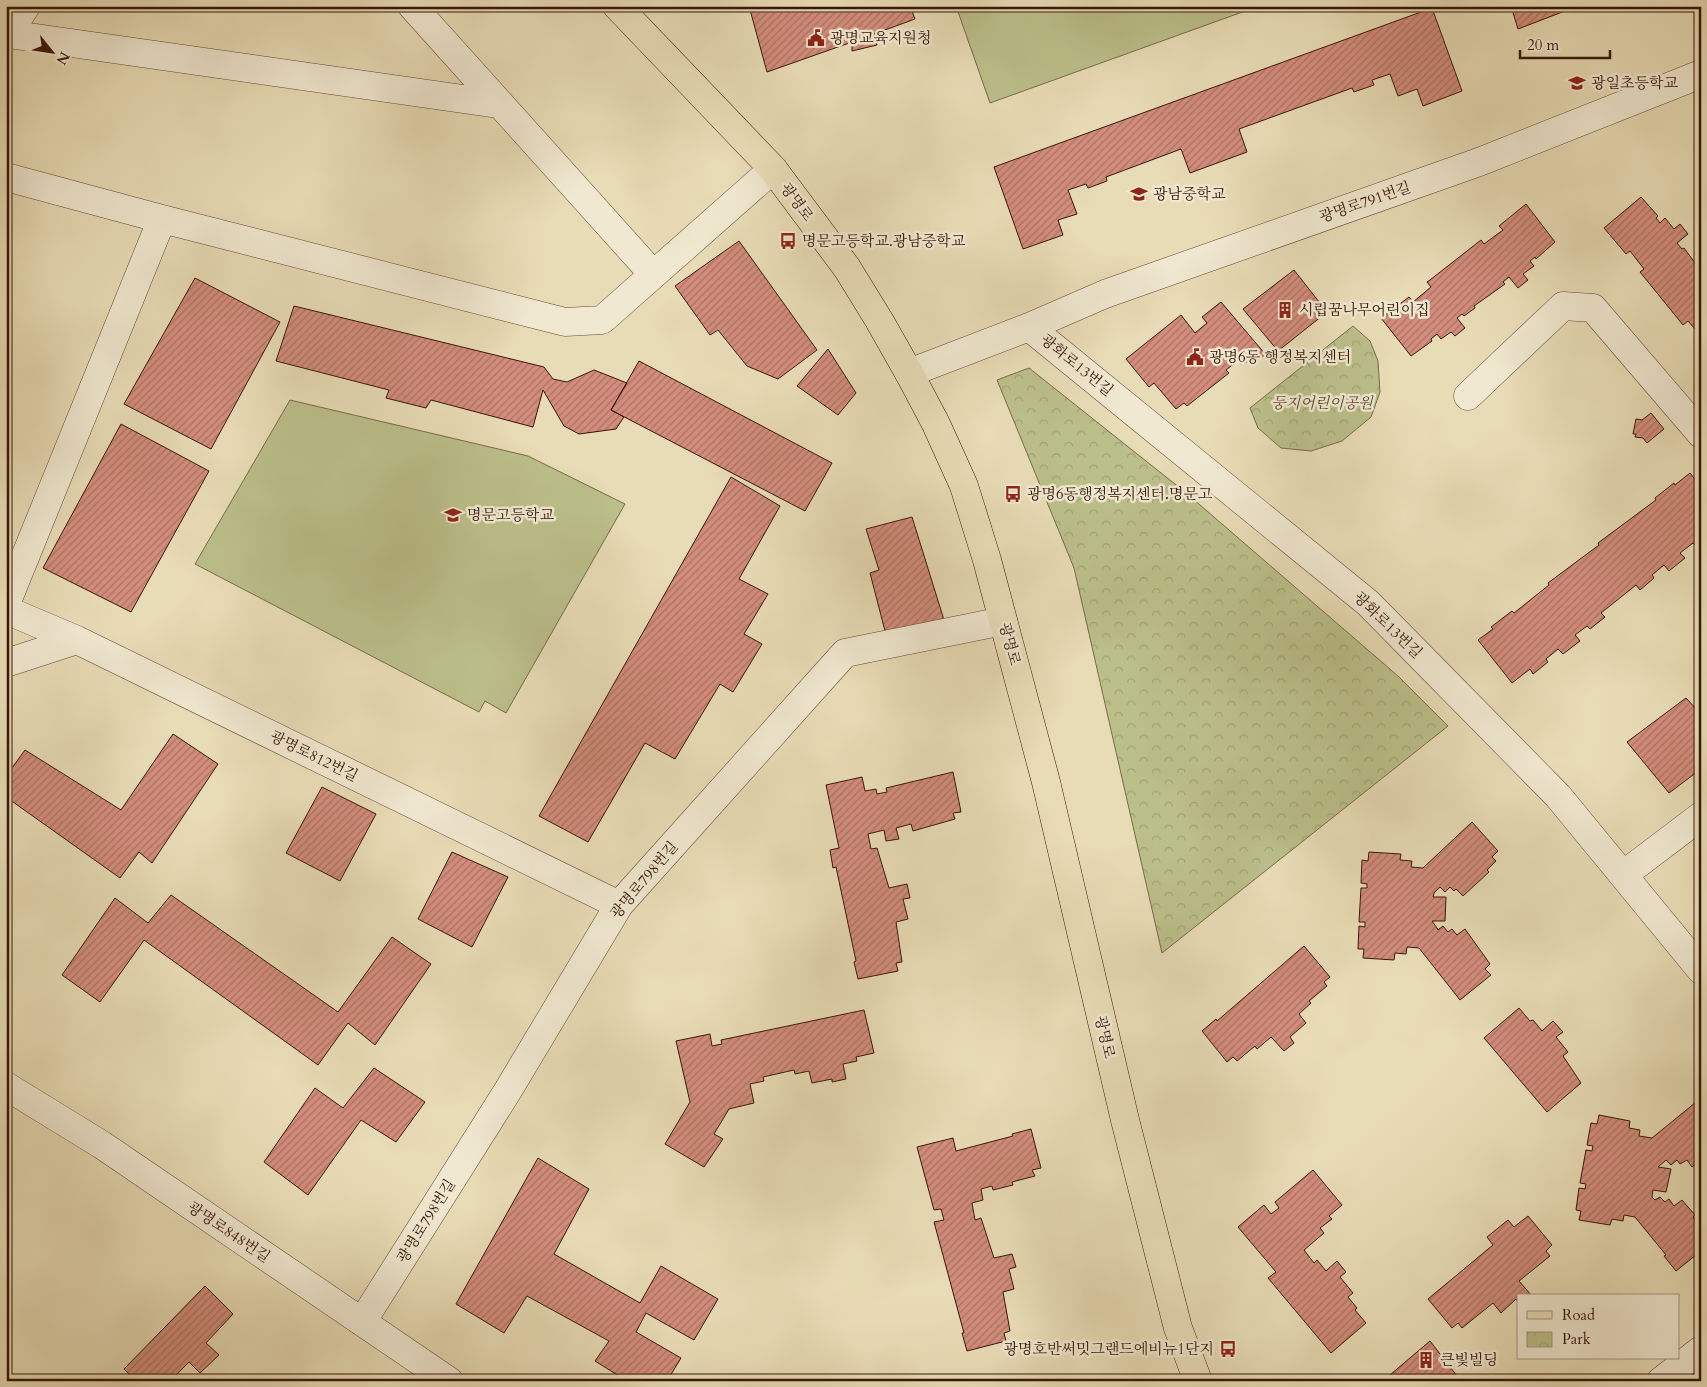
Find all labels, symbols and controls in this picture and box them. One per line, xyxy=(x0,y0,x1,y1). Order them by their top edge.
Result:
north arrow xyxy=(28,28,78,78)
public building icon: 광명교육지원청 xyxy=(806,28,826,48)
place label: 광명교육지원청 xyxy=(830,28,931,48)
scale bar xyxy=(1520,28,1610,60)
text: 20 m xyxy=(1527,35,1559,55)
text: N xyxy=(52,48,74,68)
school or university icon: 광일초등학교 xyxy=(1567,73,1587,93)
place label: 광일초등학교 xyxy=(1591,73,1678,93)
street label: 광명로791번길 xyxy=(1317,177,1413,227)
street label: 광명로 xyxy=(776,179,818,226)
school or university icon: 광남중학교 xyxy=(1129,184,1149,204)
place label: 광남중학교 xyxy=(1153,184,1226,204)
bus stop icon: 명문고등학교.광남중학교 xyxy=(778,231,798,251)
place label: 명문고등학교.광남중학교 xyxy=(802,231,966,251)
building icon: 시립꿈나무어린이집 xyxy=(1275,300,1295,320)
place label: 시립꿈나무어린이집 xyxy=(1299,300,1429,320)
street label: 광화로13번길 xyxy=(1037,330,1117,400)
public building icon: 광명6동 행정복지센터 xyxy=(1185,347,1205,367)
place label: 광명6동 행정복지센터 xyxy=(1209,347,1351,367)
park label: 둥지어린이공원 xyxy=(1271,393,1374,413)
bus stop icon: 광명6동행정복지센터.명문고 xyxy=(1003,484,1023,504)
place label: 광명6동행정복지센터.명문고 xyxy=(1027,484,1213,504)
school or university icon: 명문고등학교 xyxy=(443,505,463,525)
place label: 명문고등학교 xyxy=(467,505,554,525)
street label: 광화로13번길 xyxy=(1349,587,1427,663)
street label: 광명로 xyxy=(995,620,1025,668)
street label: 광명로812번길 xyxy=(267,726,361,786)
street label: 광명로798번길 xyxy=(606,837,682,923)
street label: 광명로 xyxy=(1090,1014,1120,1061)
street label: 광명로798번길 xyxy=(392,1175,460,1267)
street label: 광명로848번길 xyxy=(184,1197,274,1267)
legend xyxy=(1517,1294,1680,1360)
text: Road xyxy=(1562,1305,1595,1325)
text: Park xyxy=(1562,1329,1591,1349)
place label: 광명호반써밋그랜드에비뉴1단지 xyxy=(1003,1339,1214,1359)
bus stop icon: 광명호반써밋그랜드에비뉴1단지 xyxy=(1218,1339,1238,1359)
building icon: 큰빛빌딩 xyxy=(1416,1350,1436,1370)
place label: 큰빛빌딩 xyxy=(1440,1350,1498,1370)

